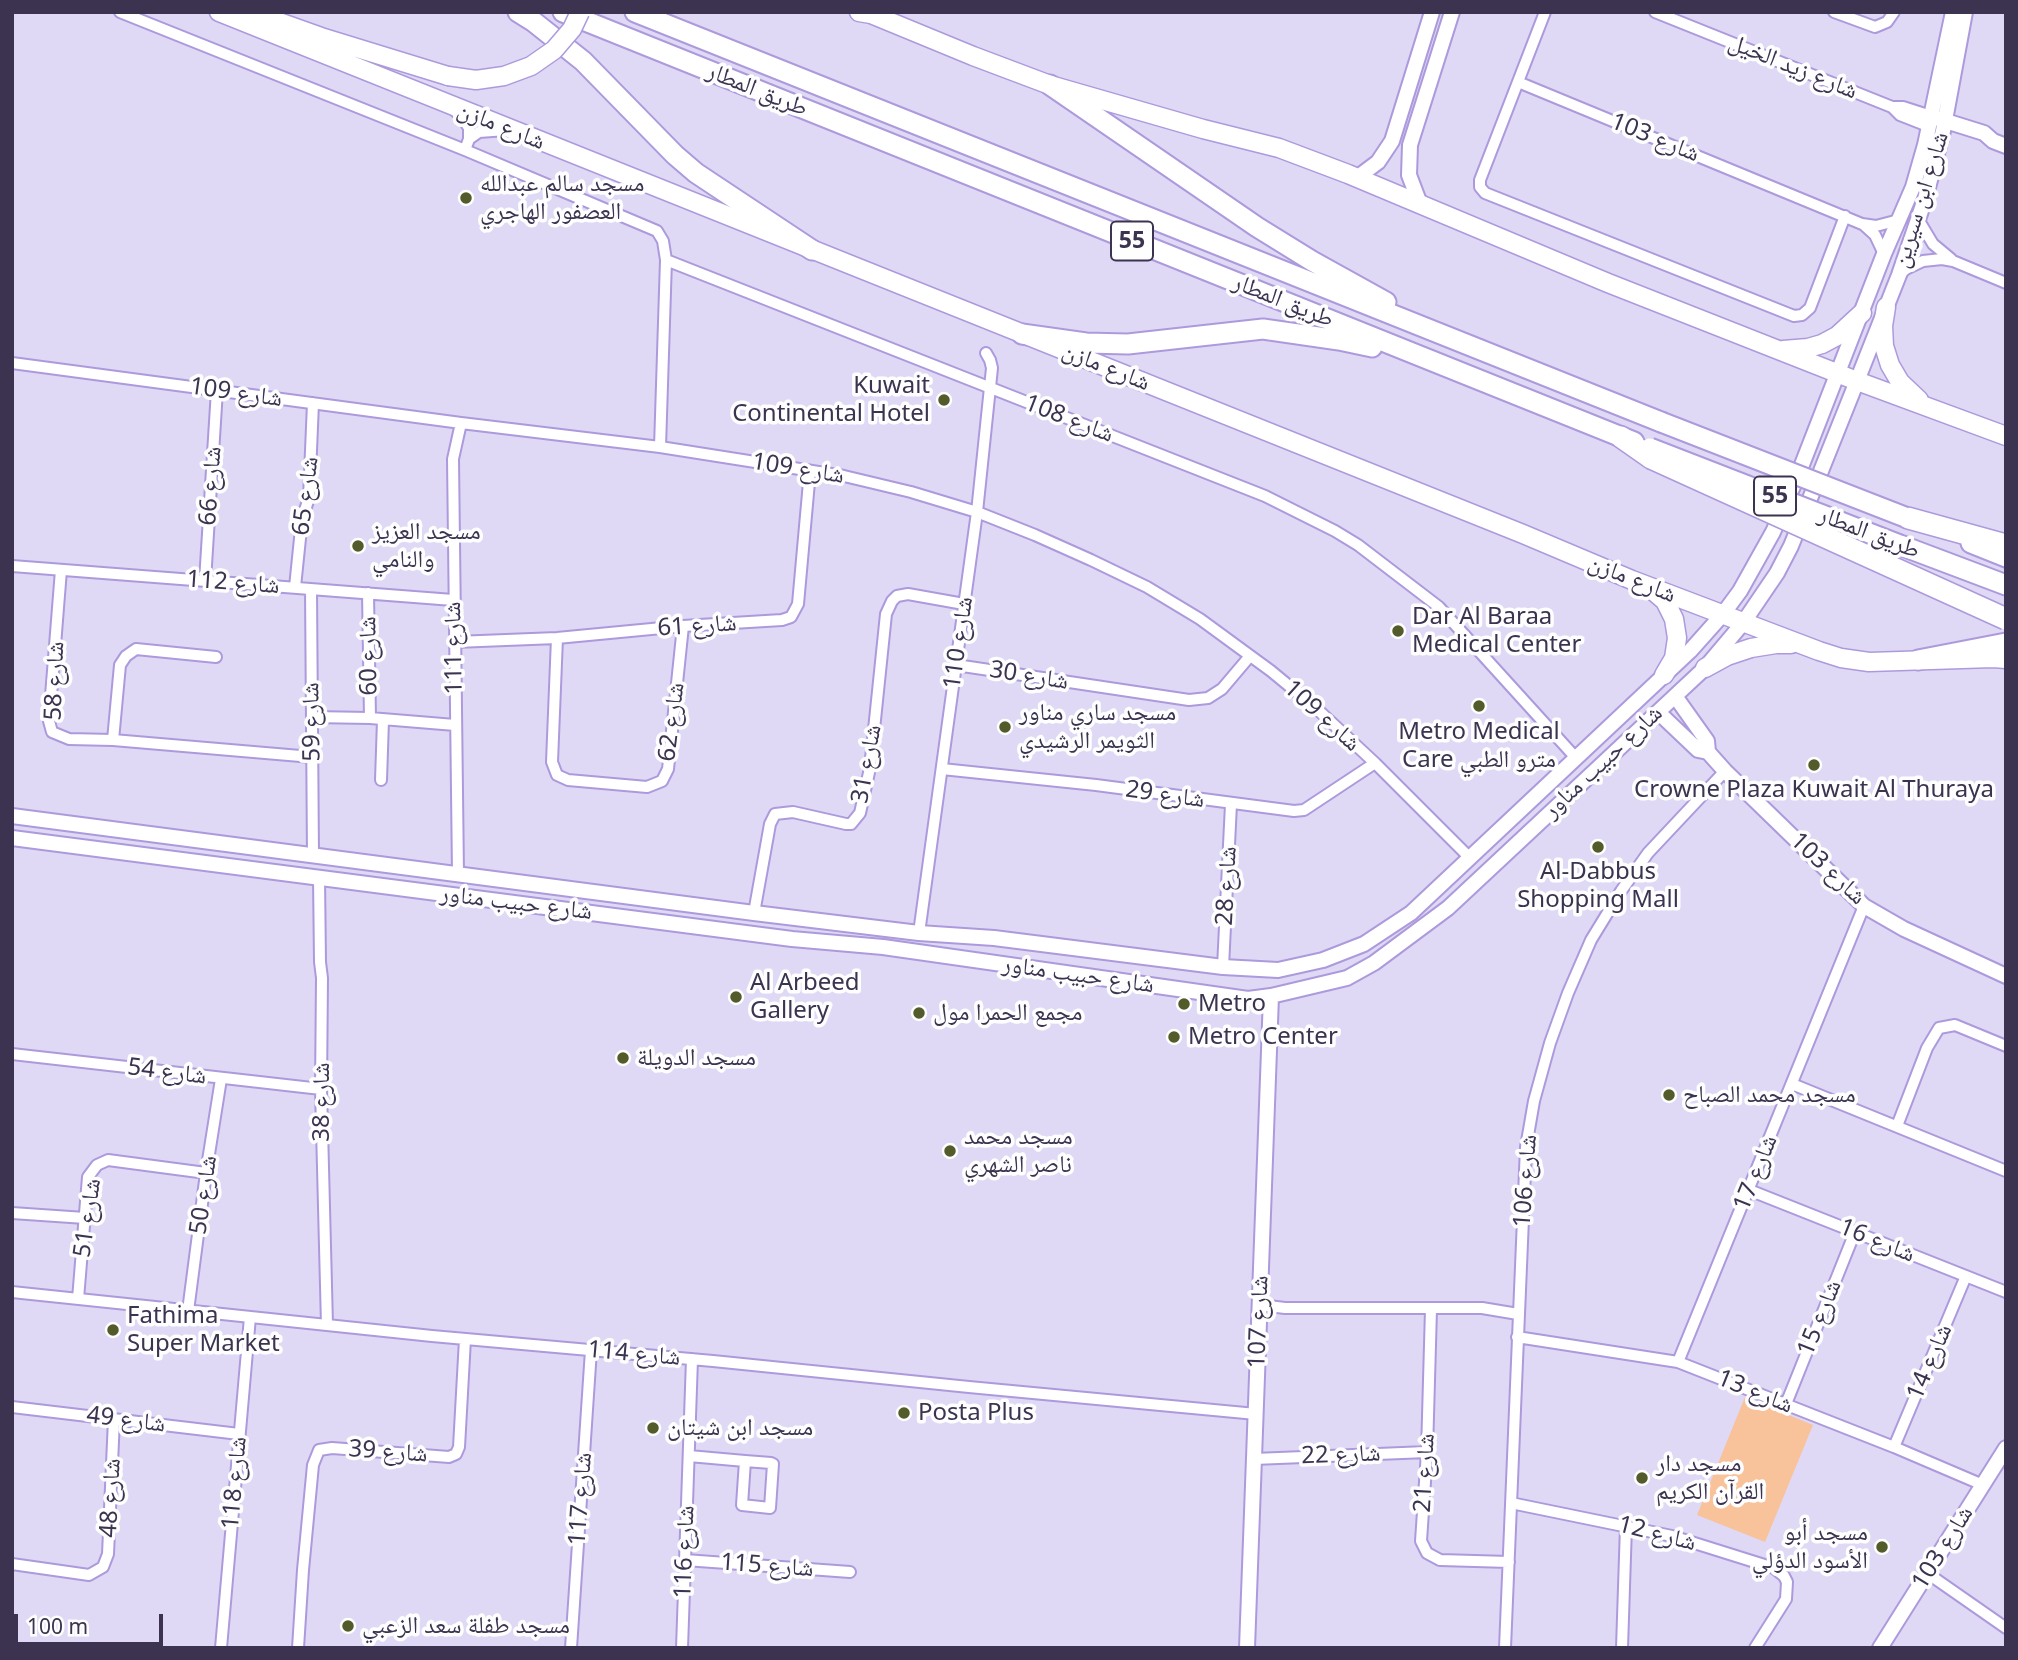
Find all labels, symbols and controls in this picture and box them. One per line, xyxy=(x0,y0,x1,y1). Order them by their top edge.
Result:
street label: شارع زيد الخيل xyxy=(1724,28,1862,106)
street label: طريق المطار xyxy=(702,57,812,123)
street label: شارع مازن xyxy=(453,95,549,157)
street label: شارع 103 xyxy=(1606,107,1704,169)
street label: شارع ابن سيرين xyxy=(1887,128,1955,272)
place label: مسجد سالم عبدالله العصفور الهاجري xyxy=(480,170,644,226)
marker: مسجد سالم عبدالله العصفور الهاجري xyxy=(458,190,474,206)
road number: 55 xyxy=(1111,222,1153,260)
street label: طريق المطار xyxy=(1228,268,1338,334)
street label: شارع مازن xyxy=(1058,336,1154,398)
street label: شارع 109 xyxy=(188,372,284,414)
place label: Kuwait Continental Hotel xyxy=(732,372,930,428)
street label: شارع 108 xyxy=(1020,389,1118,449)
marker: Kuwait Continental Hotel xyxy=(936,392,952,408)
street label: شارع 66 xyxy=(194,445,228,527)
street label: شارع 109 xyxy=(750,447,846,491)
street label: شارع 65 xyxy=(287,455,325,537)
road number: 55 xyxy=(1754,476,1796,516)
street label: طريق المطار xyxy=(1814,500,1924,566)
place label: مسجد العزيز والنامي xyxy=(372,518,481,574)
marker: مسجد العزيز والنامي xyxy=(350,538,366,554)
street label: شارع مازن xyxy=(1584,548,1680,610)
street label: شارع 112 xyxy=(186,565,280,601)
street label: شارع 110 xyxy=(938,595,980,691)
street label: شارع 111 xyxy=(439,601,469,695)
place label: Dar Al Baraa Medical Center xyxy=(1412,603,1581,659)
street label: شارع 61 xyxy=(656,609,738,643)
street label: شارع 60 xyxy=(354,616,384,696)
marker: Dar Al Baraa Medical Center xyxy=(1390,623,1406,639)
street label: شارع 58 xyxy=(39,641,71,721)
street label: شارع 30 xyxy=(988,656,1070,696)
street label: شارع 109 xyxy=(1278,674,1366,758)
street label: شارع 62 xyxy=(653,681,691,763)
street label: شارع 59 xyxy=(297,682,327,762)
marker: Metro Medical Care مترو الطبي xyxy=(1471,698,1487,714)
place label: مسجد ساري مناور الثويمر الرشيدي xyxy=(1019,699,1176,755)
street label: شارع حبيب مناور xyxy=(1537,699,1669,825)
place label: Metro Medical Care مترو الطبي xyxy=(1398,718,1560,774)
marker: مسجد ساري مناور الثويمر الرشيدي xyxy=(997,719,1013,735)
street label: شارع 31 xyxy=(846,722,888,806)
marker: Crowne Plaza Kuwait Al Thuraya xyxy=(1806,757,1822,773)
street label: شارع 29 xyxy=(1124,775,1206,815)
place label: Crowne Plaza Kuwait Al Thuraya xyxy=(1634,776,1994,804)
street label: شارع 103 xyxy=(1784,827,1872,911)
marker: Al-Dabbus Shopping Mall xyxy=(1590,839,1606,855)
street label: شارع 28 xyxy=(1211,846,1243,926)
place label: Al-Dabbus Shopping Mall xyxy=(1517,858,1679,914)
street label: شارع حبيب مناور xyxy=(438,879,594,927)
street label: شارع حبيب مناور xyxy=(1000,950,1156,1000)
place label: Al Arbeed Gallery xyxy=(750,969,860,1025)
marker: Al Arbeed Gallery xyxy=(728,989,744,1005)
place label: Metro xyxy=(1198,990,1266,1018)
marker: Metro xyxy=(1176,996,1192,1012)
place label: مجمع الحمرا مول xyxy=(933,999,1082,1027)
marker: مجمع الحمرا مول xyxy=(911,1005,927,1021)
place label: Metro Center xyxy=(1188,1023,1338,1051)
marker: Metro Center xyxy=(1166,1029,1182,1045)
place label: مسجد الدويلة xyxy=(637,1044,756,1072)
marker: مسجد الدويلة xyxy=(615,1050,631,1066)
street label: شارع 54 xyxy=(126,1053,208,1091)
street label: شارع 38 xyxy=(308,1062,336,1142)
place label: مسجد محمد الصباح xyxy=(1683,1081,1856,1109)
marker: مسجد محمد الصباح xyxy=(1661,1087,1677,1103)
place label: مسجد محمد ناصر الشهري xyxy=(964,1123,1073,1179)
street label: شارع 17 xyxy=(1728,1131,1784,1215)
street label: شارع 106 xyxy=(1508,1134,1544,1228)
marker: مسجد محمد ناصر الشهري xyxy=(942,1143,958,1159)
street label: شارع 50 xyxy=(184,1154,224,1236)
street label: شارع 51 xyxy=(68,1177,108,1259)
street label: شارع 16 xyxy=(1835,1213,1919,1269)
street label: شارع 107 xyxy=(1243,1275,1275,1369)
street label: شارع 15 xyxy=(1792,1276,1848,1360)
place label: Fathima Super Market xyxy=(127,1302,280,1358)
street label: شارع 14 xyxy=(1901,1320,1959,1404)
marker: Fathima Super Market xyxy=(105,1322,121,1338)
street label: شارع 114 xyxy=(586,1336,682,1372)
street label: شارع 13 xyxy=(1713,1364,1797,1420)
place label: Posta Plus xyxy=(918,1399,1034,1427)
street label: شارع 49 xyxy=(85,1401,167,1439)
marker: Posta Plus xyxy=(896,1405,912,1421)
place label: مسجد ابن شيتان xyxy=(667,1414,813,1442)
marker: مسجد ابن شيتان xyxy=(645,1420,661,1436)
street label: شارع 21 xyxy=(1409,1433,1441,1513)
street label: شارع 118 xyxy=(217,1435,253,1531)
street label: شارع 39 xyxy=(347,1435,429,1469)
street label: شارع 22 xyxy=(1301,1439,1381,1471)
place label: مسجد دار القرآن الكريم xyxy=(1656,1450,1764,1506)
street label: شارع 117 xyxy=(563,1452,599,1546)
street label: شارع 48 xyxy=(95,1458,127,1538)
marker: مسجد دار القرآن الكريم xyxy=(1634,1470,1650,1486)
street label: شارع 103 xyxy=(1906,1501,1980,1595)
street label: شارع 116 xyxy=(669,1505,701,1599)
street label: شارع 12 xyxy=(1615,1510,1699,1558)
place label: مسجد أبو الأسود الدؤلي xyxy=(1752,1519,1868,1575)
marker: مسجد أبو الأسود الدؤلي xyxy=(1874,1539,1890,1555)
street label: شارع 115 xyxy=(720,1548,814,1584)
scale bar xyxy=(18,1600,166,1644)
text: 100 m xyxy=(27,1612,88,1640)
place label: مسجد طفلة سعد الزعبي xyxy=(362,1612,570,1640)
marker: مسجد طفلة سعد الزعبي xyxy=(340,1618,356,1634)

